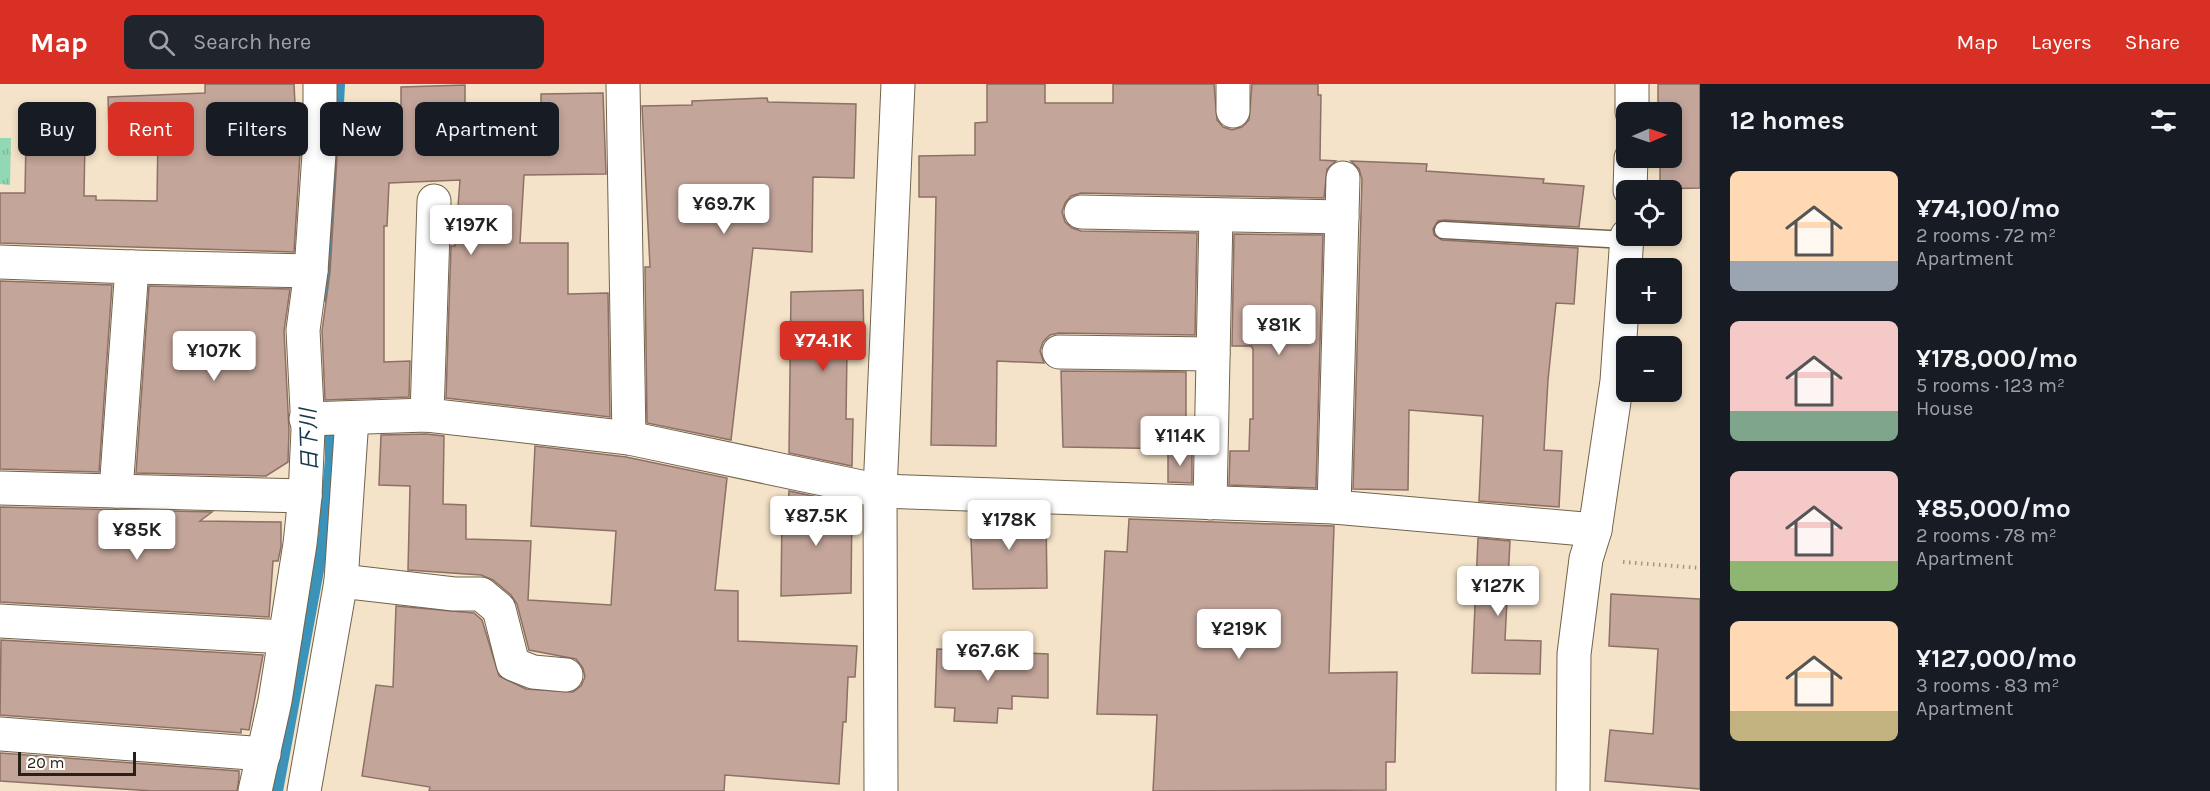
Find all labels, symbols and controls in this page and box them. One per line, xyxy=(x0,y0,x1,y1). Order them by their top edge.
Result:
search box xyxy=(124,15,544,69)
text: Map xyxy=(30,26,88,59)
icon: search xyxy=(145,26,178,59)
text: Search here xyxy=(193,29,311,55)
text: Map xyxy=(1956,30,1998,54)
text: Layers xyxy=(2031,30,2092,54)
text: Share xyxy=(2125,30,2180,54)
chip: Buy xyxy=(18,102,96,156)
chip: Rent xyxy=(108,102,194,156)
chip: Filters xyxy=(206,102,308,156)
chip: New xyxy=(320,102,403,156)
chip: Apartment xyxy=(415,102,559,156)
north arrow xyxy=(1616,102,1682,168)
map controls xyxy=(1616,102,1682,402)
icon: filters xyxy=(2147,104,2180,137)
text: 12 homes xyxy=(1730,105,1845,136)
button: locate xyxy=(1616,180,1682,246)
pin: ¥69.7K xyxy=(675,184,773,235)
text: ¥69.7K xyxy=(692,192,756,215)
text: ¥74,100/mo xyxy=(1916,193,2060,224)
icon: home xyxy=(1778,195,1850,267)
pin: ¥197K xyxy=(429,205,513,256)
text: ¥197K xyxy=(444,213,498,236)
text: 2 rooms · 72 m² xyxy=(1916,224,2056,247)
text: Apartment xyxy=(1916,247,2014,270)
button: + xyxy=(1616,258,1682,324)
pin: ¥81K xyxy=(1243,305,1315,356)
text: ¥81K xyxy=(1257,313,1301,336)
pin: ¥74.1K xyxy=(774,321,872,372)
text: ¥74.1K xyxy=(794,329,852,352)
pin: ¥107K xyxy=(172,331,256,382)
button: − xyxy=(1616,336,1682,402)
text: ¥107K xyxy=(187,339,241,362)
text: ¥178,000/mo xyxy=(1916,343,2078,374)
icon: home xyxy=(1778,345,1850,417)
text: 5 rooms · 123 m² xyxy=(1916,374,2065,397)
text: House xyxy=(1916,397,1973,420)
water label: 日下川 xyxy=(296,406,322,472)
pin: ¥114K xyxy=(1138,416,1222,467)
text: ¥114K xyxy=(1155,424,1205,447)
text: ¥85,000/mo xyxy=(1916,493,2071,524)
icon: home xyxy=(1778,495,1850,567)
pin: ¥87.5K xyxy=(767,496,865,547)
pin: ¥178K xyxy=(967,500,1051,551)
text: ¥87.5K xyxy=(784,504,848,527)
text: ¥178K xyxy=(982,508,1036,531)
pin: ¥85K xyxy=(101,510,173,561)
text: ¥85K xyxy=(112,518,162,541)
text: 2 rooms · 78 m² xyxy=(1916,524,2057,547)
text: Apartment xyxy=(1916,547,2014,570)
pin: ¥127K xyxy=(1456,566,1540,617)
text: ¥127K xyxy=(1471,574,1525,597)
pin: ¥219K xyxy=(1197,609,1281,660)
text: ¥219K xyxy=(1211,617,1267,640)
pin: ¥67.6K xyxy=(939,631,1037,682)
text: ¥67.6K xyxy=(956,639,1020,662)
text: ¥127,000/mo xyxy=(1916,643,2077,674)
icon: home xyxy=(1778,645,1850,717)
text: 3 rooms · 83 m² xyxy=(1916,674,2060,697)
text: Apartment xyxy=(1916,697,2014,720)
scale bar xyxy=(18,749,136,776)
text: 20 m xyxy=(27,753,65,772)

